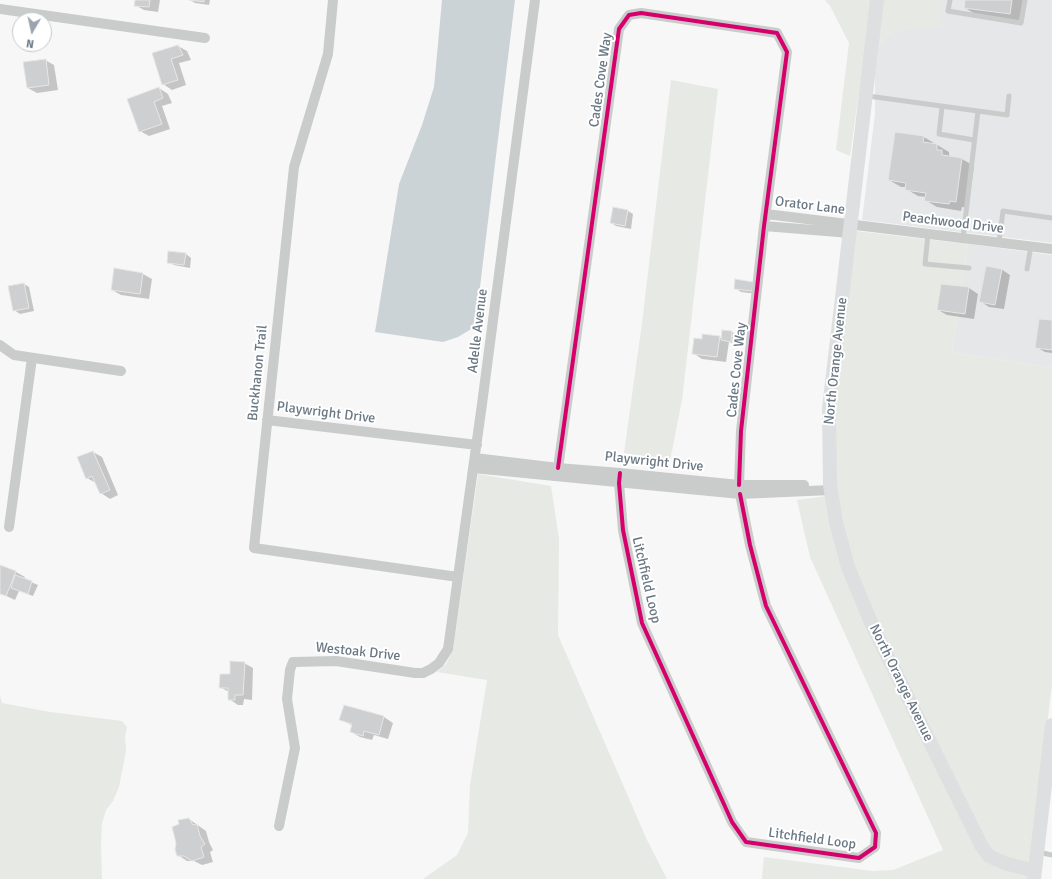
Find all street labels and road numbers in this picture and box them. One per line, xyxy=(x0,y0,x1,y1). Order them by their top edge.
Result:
street label: Cades Cove Way xyxy=(586,31,616,129)
street label: Orator Lane xyxy=(774,193,846,219)
street label: Peachwood Drive xyxy=(901,208,1005,238)
street label: Adelle Avenue xyxy=(465,288,491,374)
street label: North Orange Avenue xyxy=(821,296,851,426)
street label: Cades Cove Way xyxy=(724,322,750,418)
street label: Buckhanon Trail xyxy=(245,324,271,422)
street label: Playwright Drive xyxy=(276,399,376,427)
street label: Playwright Drive xyxy=(604,448,704,476)
street label: Litchfield Loop xyxy=(628,535,664,625)
street label: North Orange Avenue xyxy=(865,622,937,744)
street label: Westoak Drive xyxy=(315,639,401,665)
street label: Litchfield Loop xyxy=(767,825,857,853)

